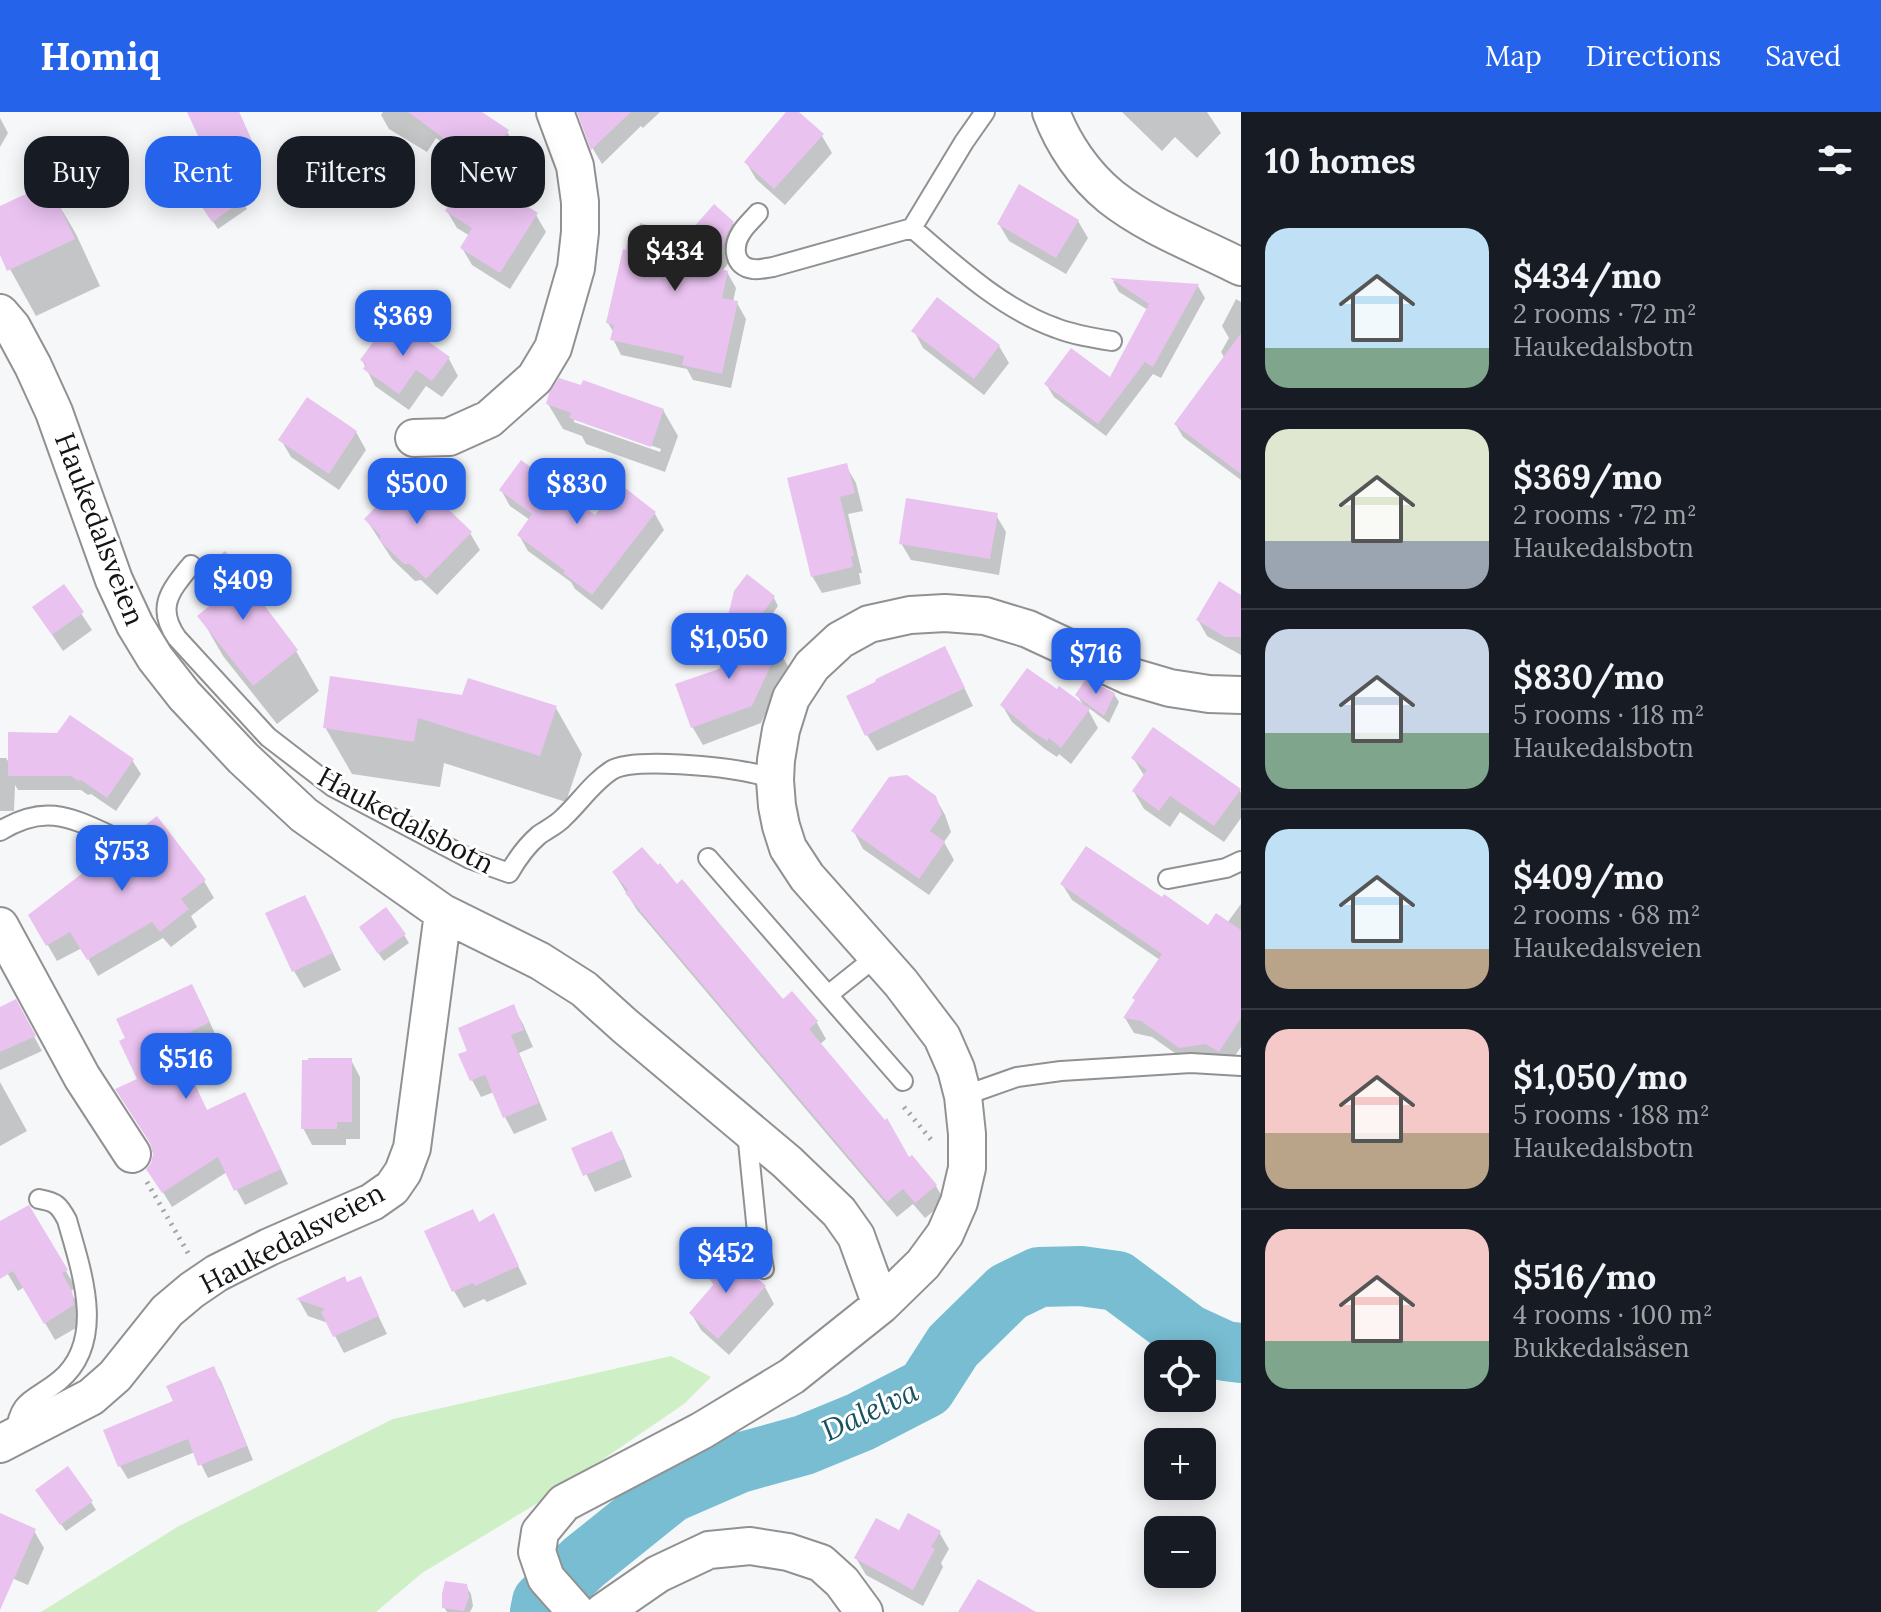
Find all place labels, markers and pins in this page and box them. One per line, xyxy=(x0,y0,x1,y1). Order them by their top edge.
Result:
pin: $434 xyxy=(628,225,722,293)
pin: $369 xyxy=(356,290,450,358)
pin: $500 xyxy=(370,458,464,526)
pin: $830 xyxy=(530,458,624,526)
pin: $409 xyxy=(196,554,290,622)
pin: $1,050 xyxy=(664,613,794,681)
pin: $716 xyxy=(1049,628,1143,696)
pin: $753 xyxy=(75,825,169,893)
pin: $516 xyxy=(139,1033,233,1101)
pin: $452 xyxy=(679,1227,773,1295)

